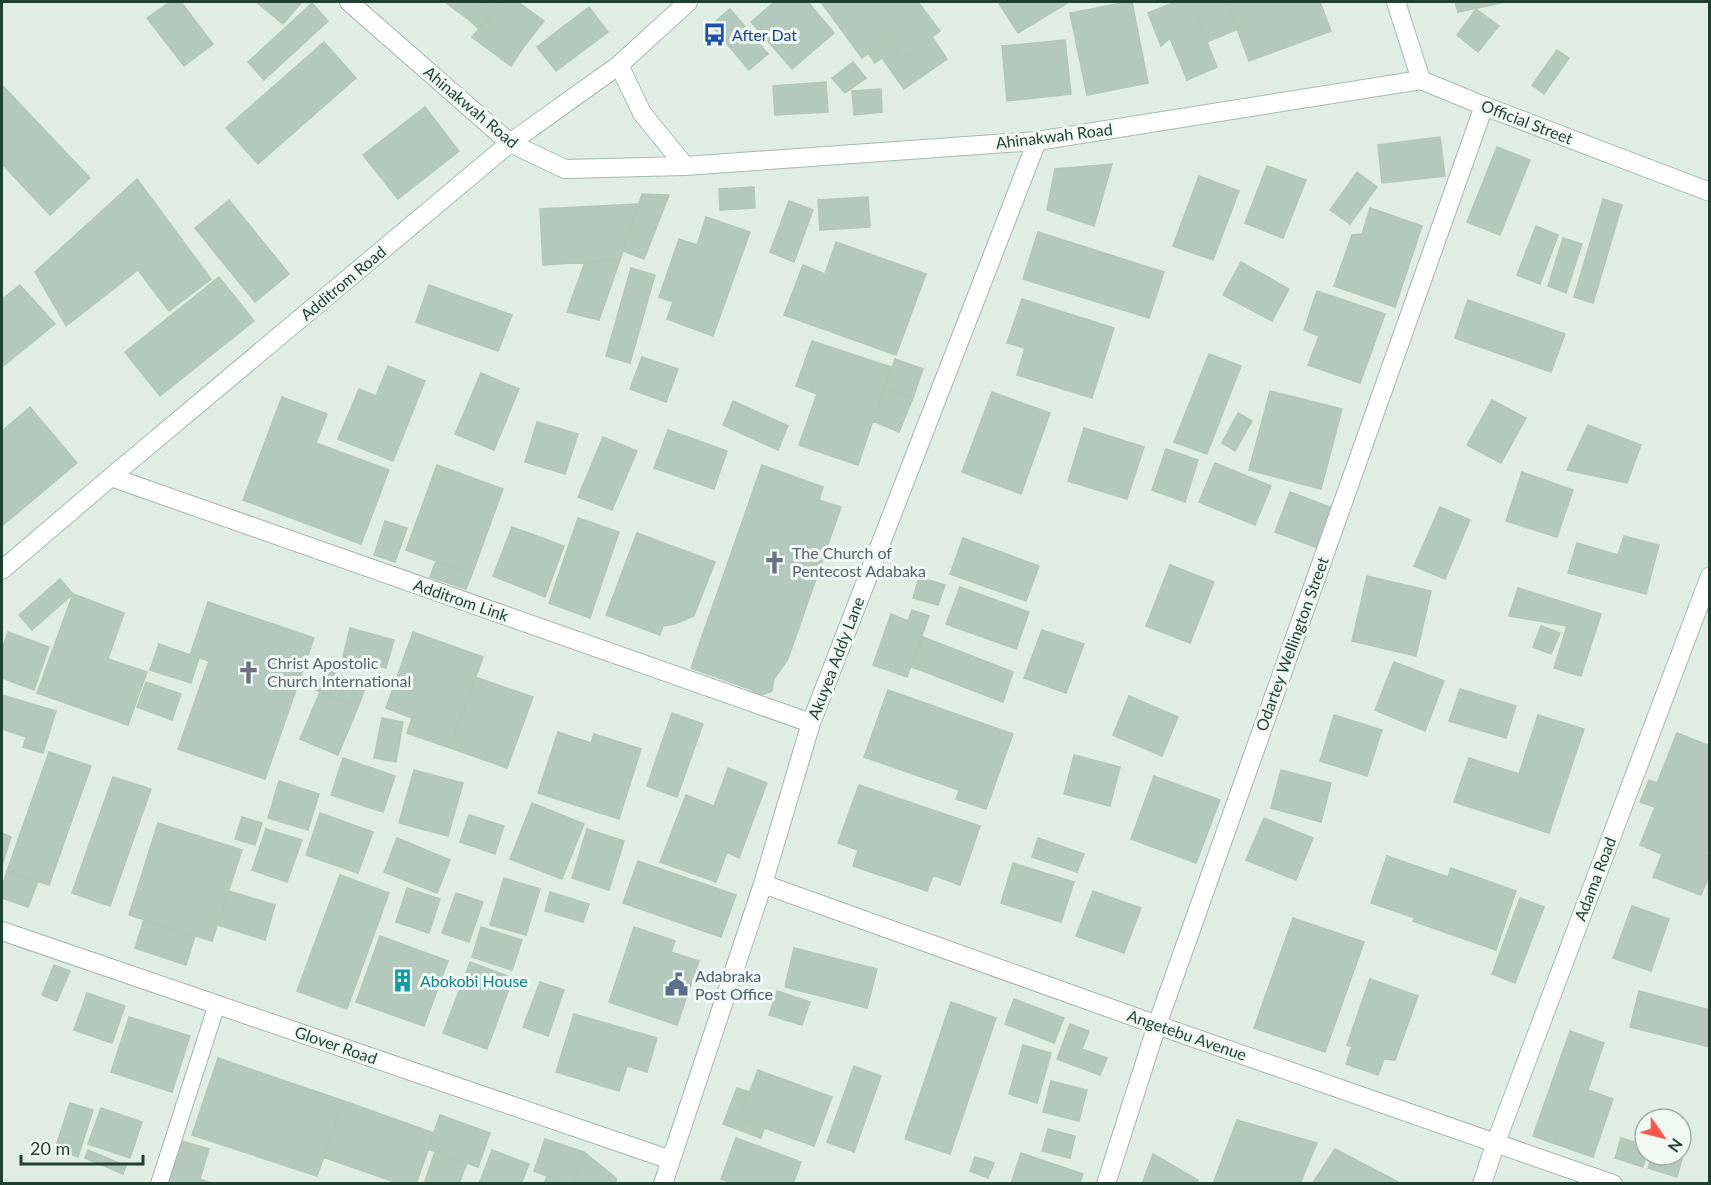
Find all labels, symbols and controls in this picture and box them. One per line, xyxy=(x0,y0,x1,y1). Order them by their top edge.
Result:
bus stop icon: After Dat xyxy=(701,22,727,48)
place label: After Dat xyxy=(732,25,797,44)
street label: Ahinakwah Road xyxy=(420,62,522,152)
street label: Official Street xyxy=(1479,95,1576,148)
street label: Ahinakwah Road xyxy=(994,119,1113,152)
street label: Additrom Road xyxy=(296,241,389,324)
place label: The Church of Pentecost Adabaka xyxy=(792,543,926,580)
church icon: The Church of Pentecost Adabaka xyxy=(761,549,787,575)
street label: Odartey Wellington Street xyxy=(1251,554,1332,733)
street label: Additrom Link xyxy=(411,574,512,625)
street label: Akuyea Addy Lane xyxy=(803,594,868,722)
place label: Christ Apostolic Church International xyxy=(267,653,411,690)
church icon: Christ Apostolic Church International xyxy=(236,659,262,685)
street label: Adama Road xyxy=(1570,834,1619,923)
place label: Adabraka Post Office xyxy=(695,966,773,1003)
building icon: Abokobi House xyxy=(389,968,415,994)
place label: Abokobi House xyxy=(420,971,528,990)
public building icon: Adabraka Post Office xyxy=(664,972,690,998)
street label: Angetebu Avenue xyxy=(1125,1005,1249,1064)
street label: Glover Road xyxy=(293,1022,380,1067)
north arrow xyxy=(1633,1107,1693,1167)
scale bar xyxy=(21,1128,142,1166)
text: N xyxy=(1664,1135,1687,1156)
text: 20 m xyxy=(30,1137,70,1159)

